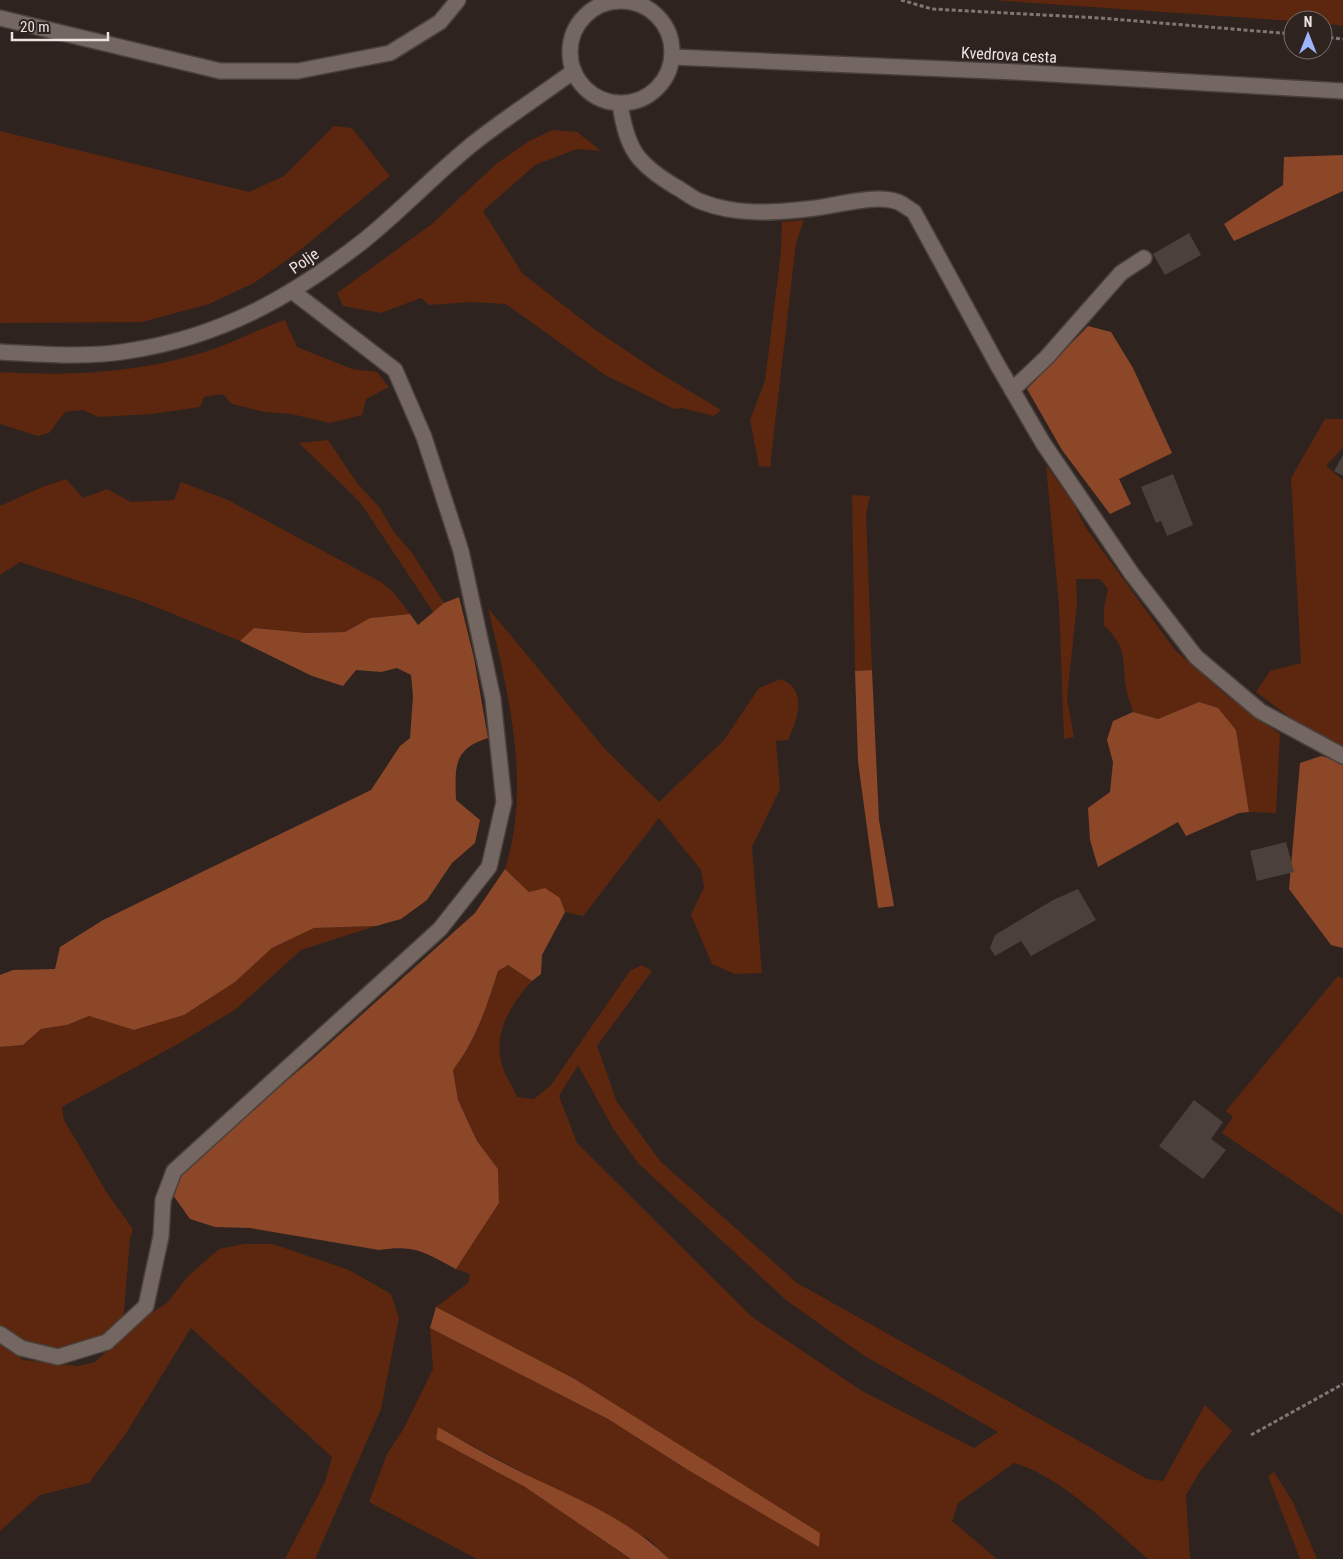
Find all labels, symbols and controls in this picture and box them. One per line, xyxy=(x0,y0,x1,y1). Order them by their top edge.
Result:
scale bar xyxy=(12,10,109,42)
north arrow xyxy=(1283,10,1333,60)
text: N xyxy=(1304,14,1312,30)
text: 20 m xyxy=(20,18,50,36)
street label: Kvedrova cesta xyxy=(961,43,1057,67)
street label: Polje xyxy=(286,244,322,278)

